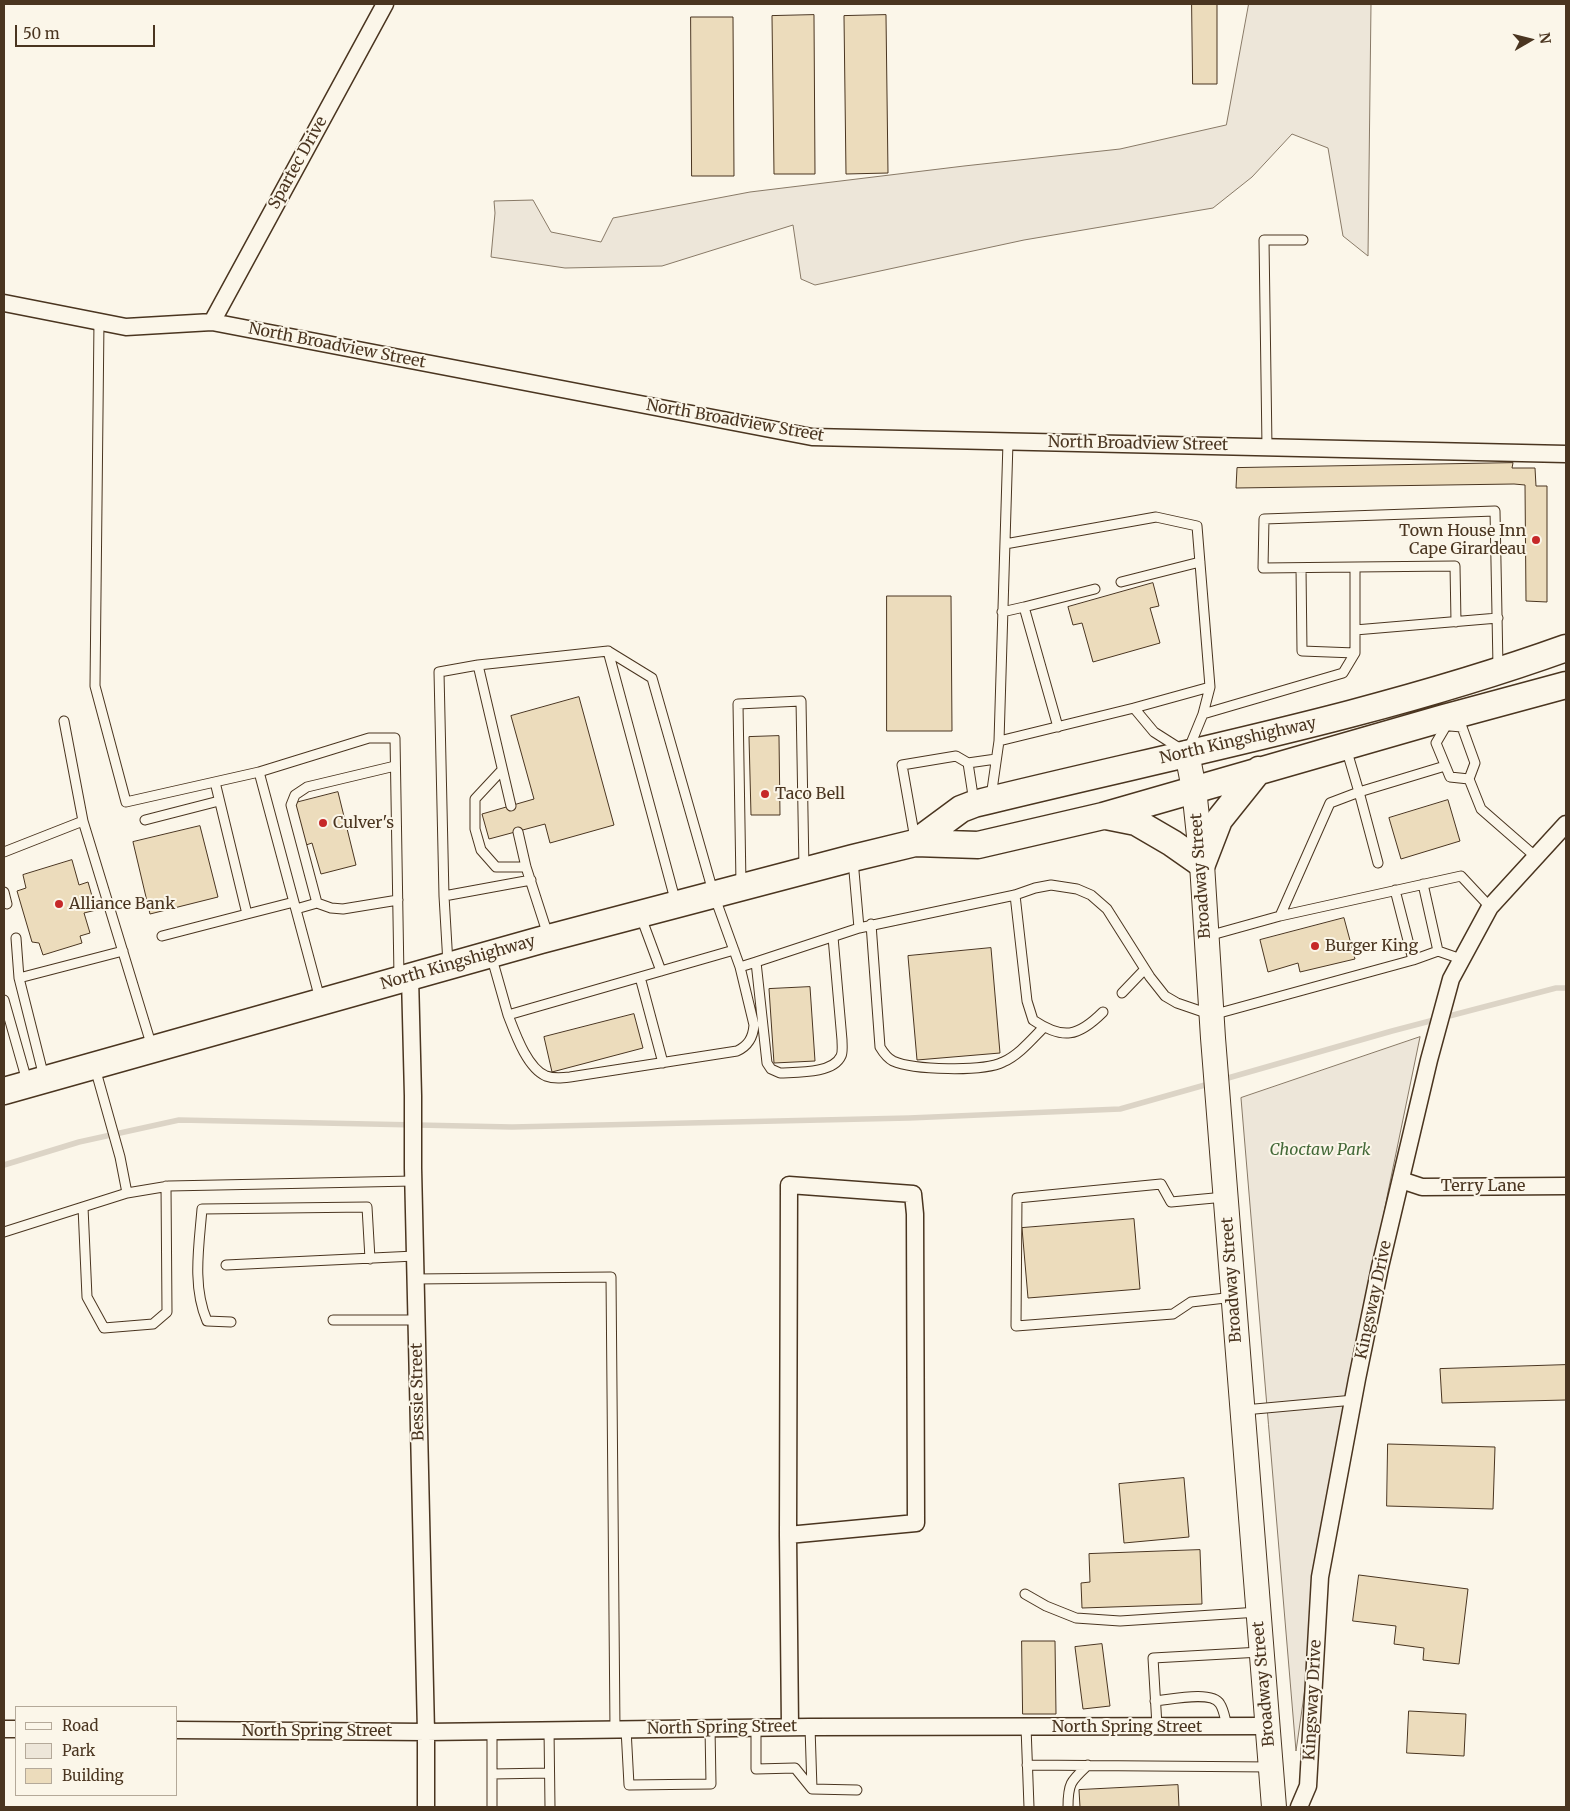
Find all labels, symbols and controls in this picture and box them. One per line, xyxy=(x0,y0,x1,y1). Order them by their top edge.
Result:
scale bar xyxy=(18,15,158,47)
north arrow xyxy=(1505,15,1555,65)
text: 50 m xyxy=(23,24,60,43)
text: N xyxy=(1535,31,1555,45)
street label: Spartec Drive xyxy=(265,113,331,213)
street label: North Broadview Street xyxy=(247,319,427,373)
street label: North Broadview Street xyxy=(645,396,825,446)
street label: North Broadview Street xyxy=(1048,433,1228,455)
place label: Town House Inn Cape Girardeau xyxy=(1399,521,1526,559)
marker: Town House Inn Cape Girardeau xyxy=(1530,534,1542,546)
street label: North Kingshighway xyxy=(1158,714,1318,768)
place label: Taco Bell xyxy=(775,784,845,804)
marker: Taco Bell xyxy=(759,788,771,800)
place label: Culver's xyxy=(333,813,394,833)
street label: Broadway Street xyxy=(1187,813,1215,939)
marker: Culver's xyxy=(317,817,329,829)
place label: Alliance Bank xyxy=(69,894,175,914)
marker: Alliance Bank xyxy=(53,898,65,910)
street label: North Kingshighway xyxy=(378,932,538,994)
place label: Burger King xyxy=(1325,936,1418,956)
marker: Burger King xyxy=(1309,940,1321,952)
park label: Choctaw Park xyxy=(1269,1140,1371,1160)
street label: Terry Lane xyxy=(1441,1176,1525,1196)
street label: Broadway Street xyxy=(1218,1217,1246,1343)
street label: Kingsway Drive xyxy=(1352,1239,1396,1361)
street label: Bessie Street xyxy=(408,1343,428,1441)
street label: Broadway Street xyxy=(1249,1620,1279,1748)
street label: Kingsway Drive xyxy=(1300,1639,1326,1761)
legend xyxy=(15,1706,178,1796)
text: Road xyxy=(62,1716,98,1735)
street label: North Spring Street xyxy=(647,1717,797,1739)
street label: North Spring Street xyxy=(1052,1717,1202,1737)
street label: North Spring Street xyxy=(242,1721,392,1741)
text: Park xyxy=(62,1741,95,1760)
text: Building xyxy=(62,1766,124,1785)

